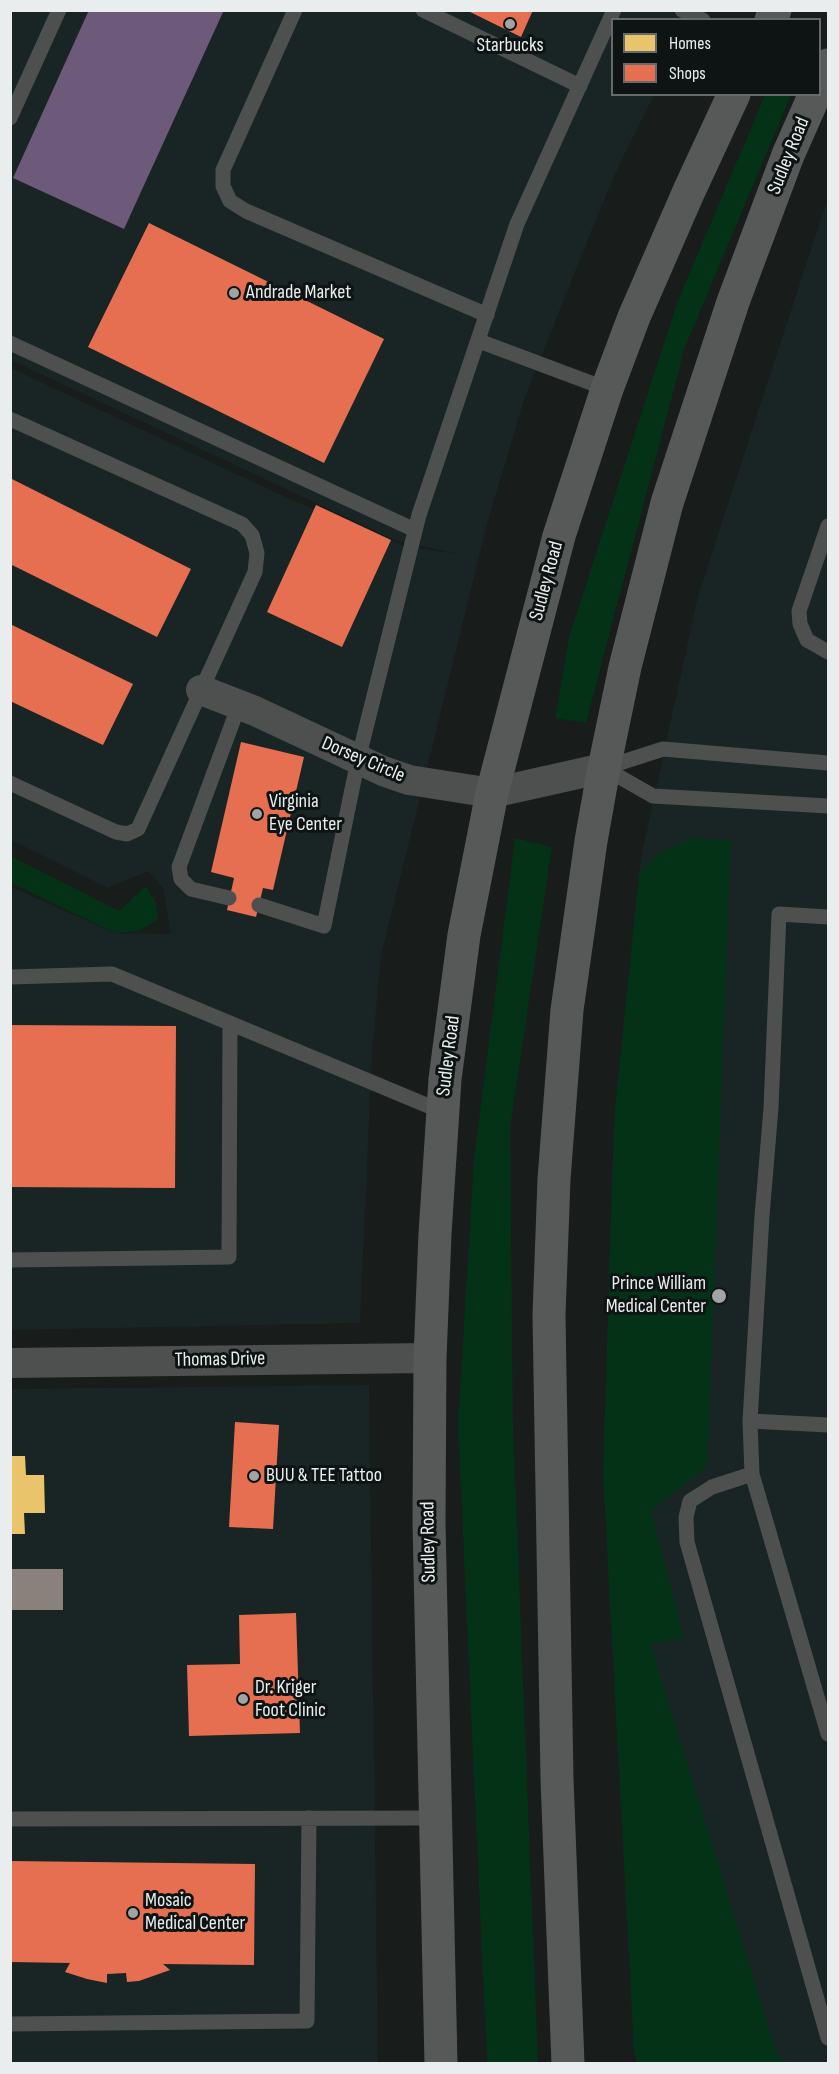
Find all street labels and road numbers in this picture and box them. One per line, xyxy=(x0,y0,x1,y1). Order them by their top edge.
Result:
street label: Sudley Road xyxy=(763,114,815,198)
street label: Sudley Road xyxy=(525,539,569,623)
street label: Dorsey Circle xyxy=(318,732,408,788)
street label: Sudley Road xyxy=(432,1014,466,1098)
street label: Thomas Drive xyxy=(174,1347,266,1373)
street label: Sudley Road xyxy=(416,1501,442,1583)

